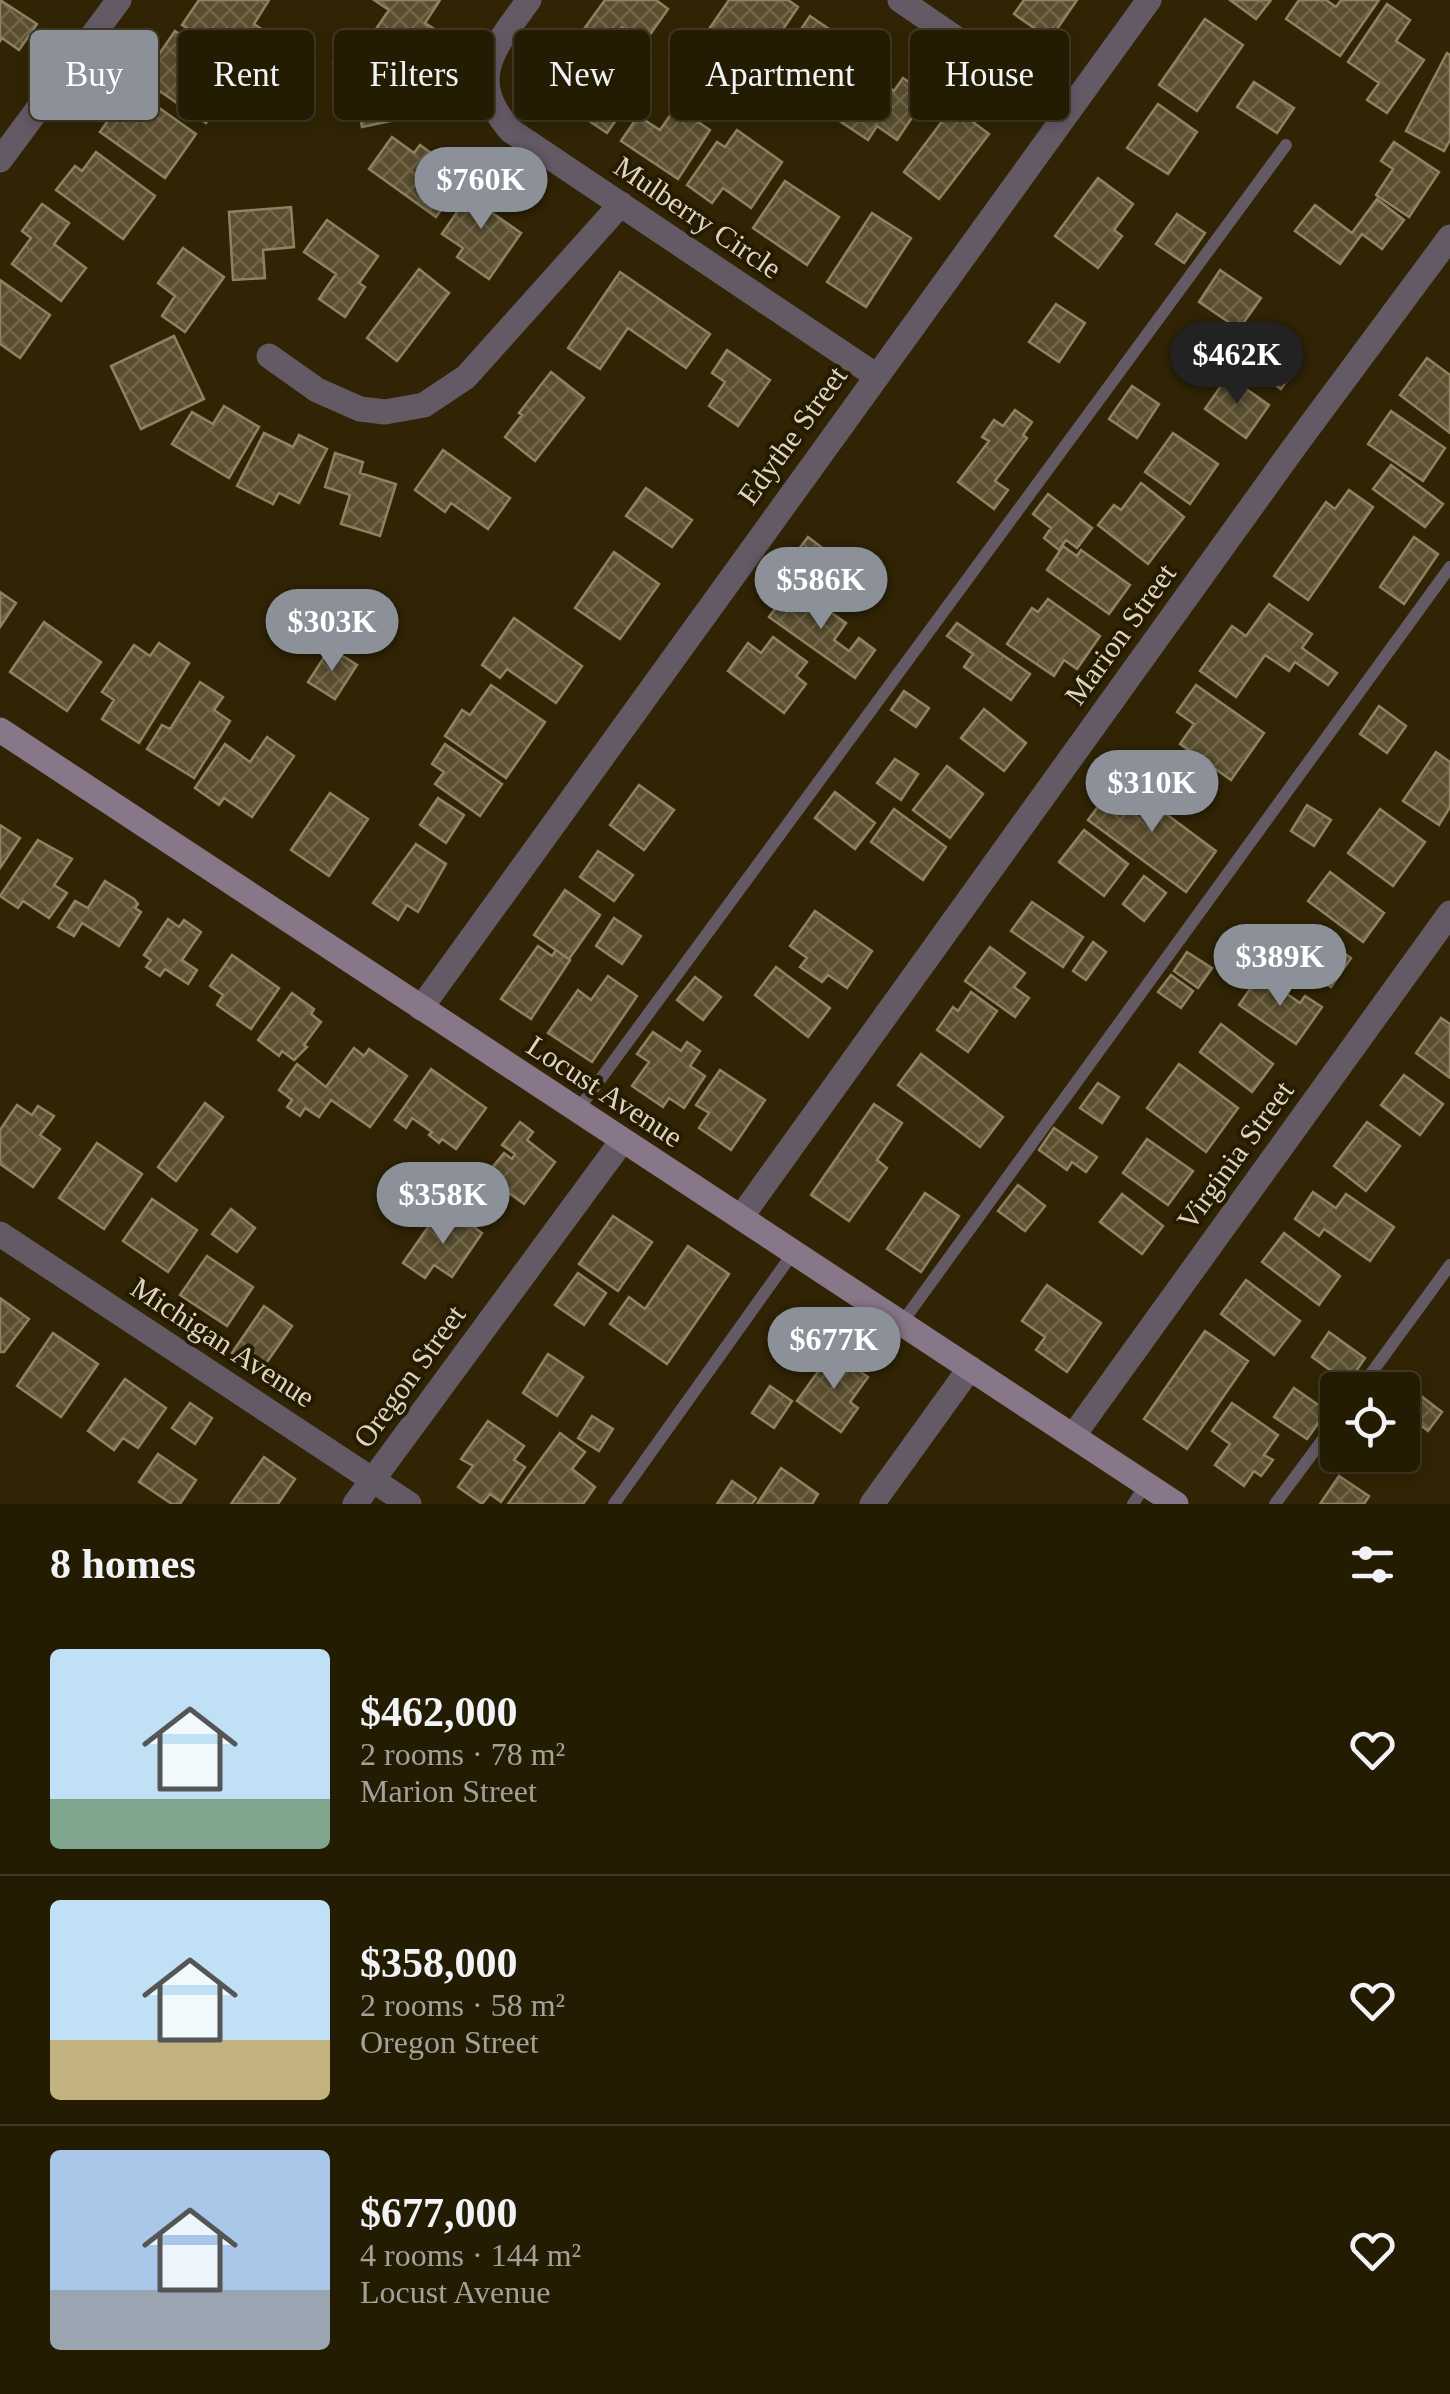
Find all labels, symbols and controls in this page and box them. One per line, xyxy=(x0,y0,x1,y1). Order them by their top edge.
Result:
chip: Buy xyxy=(30,30,158,120)
chip: Rent xyxy=(178,30,314,120)
chip: Filters xyxy=(334,30,494,120)
chip: New xyxy=(514,30,650,120)
chip: Apartment xyxy=(670,30,890,120)
chip: House xyxy=(910,30,1069,120)
pin: $760K xyxy=(411,147,551,232)
street label: Mulberry Circle xyxy=(608,149,788,285)
text: $760K xyxy=(437,161,525,197)
pin: $462K xyxy=(1167,322,1307,407)
text: $462K xyxy=(1193,336,1281,372)
street label: Edythe Street xyxy=(731,359,853,510)
pin: $586K xyxy=(751,547,891,632)
street label: Marion Street xyxy=(1058,557,1182,711)
text: $586K xyxy=(777,561,865,597)
pin: $303K xyxy=(262,589,402,674)
text: $303K xyxy=(288,603,376,639)
pin: $310K xyxy=(1082,750,1222,835)
text: $310K xyxy=(1108,764,1196,800)
pin: $389K xyxy=(1210,924,1350,1009)
text: $389K xyxy=(1236,938,1324,974)
street label: Locust Avenue xyxy=(521,1029,689,1153)
street label: Virginia Street xyxy=(1170,1074,1300,1236)
pin: $358K xyxy=(373,1162,513,1247)
text: $358K xyxy=(399,1176,487,1212)
street label: Michigan Avenue xyxy=(125,1270,321,1414)
street label: Oregon Street xyxy=(346,1298,472,1453)
pin: $677K xyxy=(764,1307,904,1392)
text: $677K xyxy=(790,1321,878,1357)
map controls xyxy=(1320,1372,1420,1472)
button: locate xyxy=(1320,1372,1420,1472)
icon: filters xyxy=(1345,1537,1400,1592)
text: 8 homes xyxy=(50,1541,196,1587)
icon: home xyxy=(130,1689,250,1809)
text: $462,000 xyxy=(360,1689,518,1735)
icon: heart xyxy=(1345,1722,1400,1777)
text: 2 rooms · 78 m² xyxy=(360,1736,565,1772)
text: Marion Street xyxy=(360,1773,537,1809)
icon: home xyxy=(130,1940,250,2060)
text: $358,000 xyxy=(360,1940,518,1986)
icon: heart xyxy=(1345,1973,1400,2028)
text: 2 rooms · 58 m² xyxy=(360,1987,565,2023)
text: Oregon Street xyxy=(360,2024,539,2060)
icon: home xyxy=(130,2190,250,2310)
text: $677,000 xyxy=(360,2190,518,2236)
icon: heart xyxy=(1345,2223,1400,2278)
text: 4 rooms · 144 m² xyxy=(360,2237,581,2273)
text: Locust Avenue xyxy=(360,2274,550,2310)

